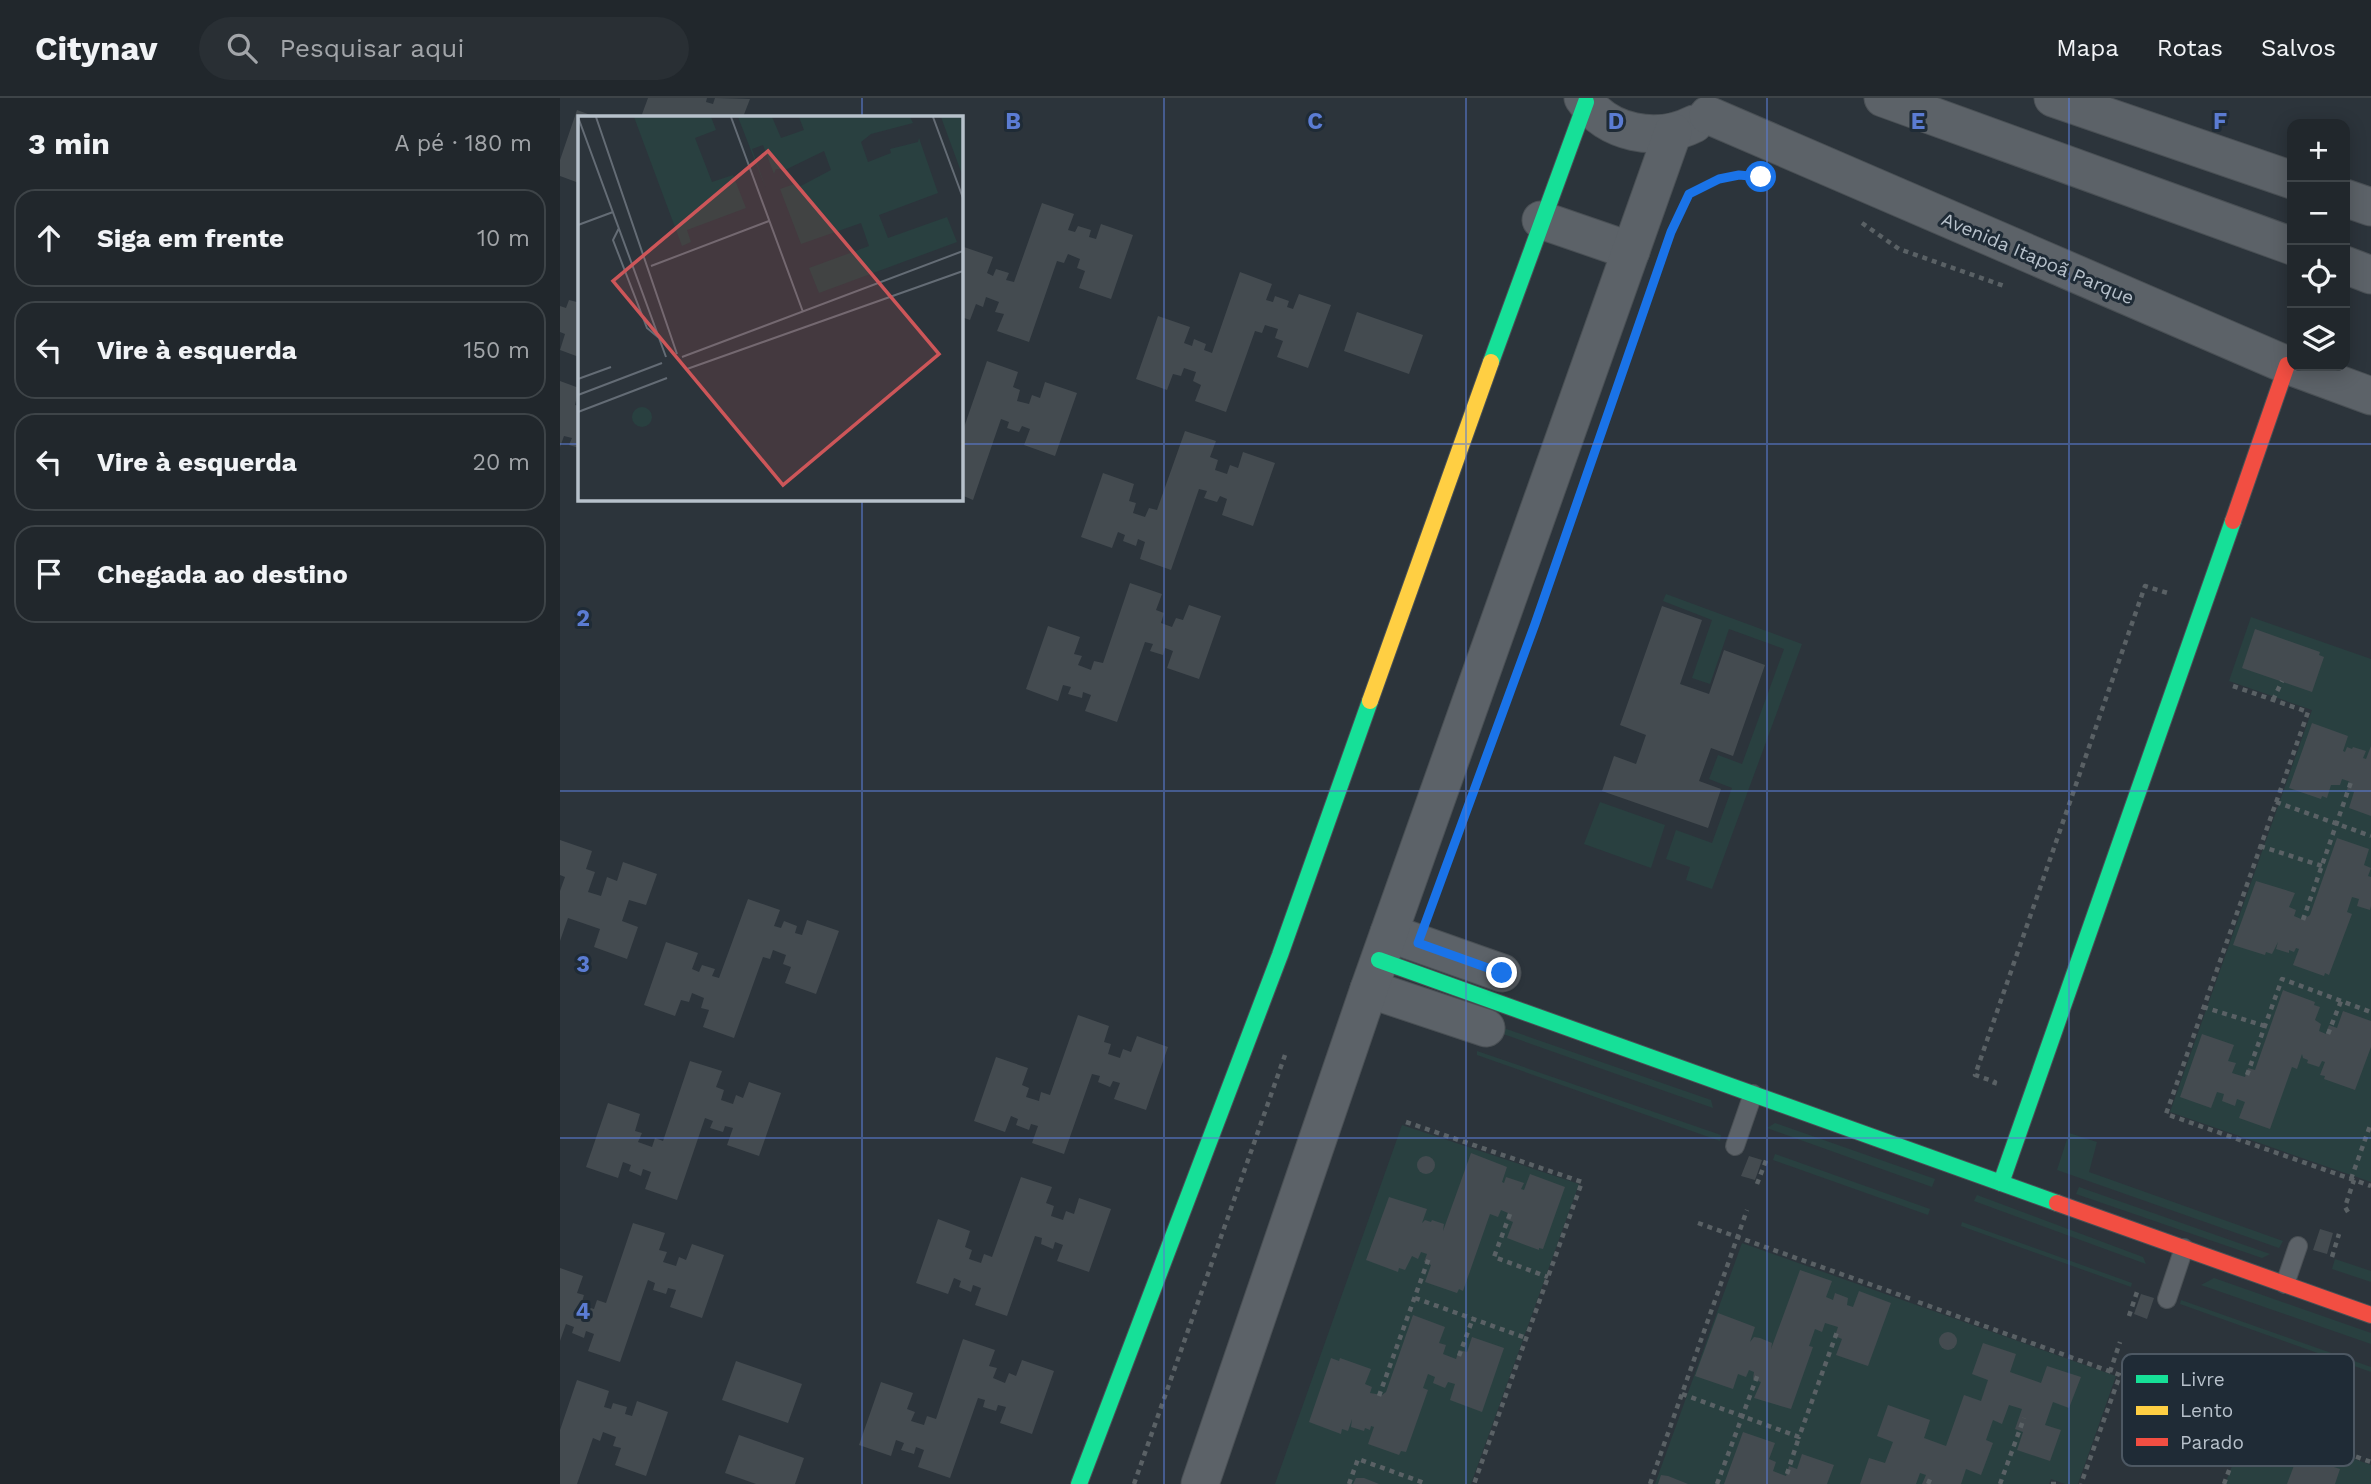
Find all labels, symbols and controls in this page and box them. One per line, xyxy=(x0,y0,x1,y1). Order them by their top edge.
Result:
search box xyxy=(199,17,689,80)
text: Citynav xyxy=(35,29,157,68)
icon: search xyxy=(223,29,261,67)
text: Pesquisar aqui xyxy=(279,33,464,63)
text: Mapa xyxy=(2056,34,2119,62)
text: Rotas xyxy=(2157,34,2223,62)
text: Salvos xyxy=(2261,34,2336,62)
text: B xyxy=(1005,108,1021,135)
text: C xyxy=(1307,108,1323,135)
text: D xyxy=(1608,108,1624,135)
text: E xyxy=(1911,108,1925,135)
text: F xyxy=(2213,108,2227,135)
inset map xyxy=(578,116,962,500)
map controls xyxy=(2287,119,2350,371)
button: + xyxy=(2287,119,2350,182)
text: 3 min xyxy=(28,126,110,161)
text: A pé · 180 m xyxy=(395,130,532,157)
route start xyxy=(1745,161,1776,192)
button: − xyxy=(2287,182,2350,245)
street label: Avenida Itapoã Parque xyxy=(1938,207,2138,310)
icon: ahead xyxy=(30,219,68,257)
text: Siga em frente xyxy=(97,223,284,253)
text: 10 m xyxy=(477,225,530,252)
button: locate xyxy=(2287,245,2350,308)
button: layers xyxy=(2287,308,2350,371)
icon: left xyxy=(30,331,68,369)
text: Vire à esquerda xyxy=(97,335,297,365)
text: 150 m xyxy=(464,337,530,364)
icon: left xyxy=(30,443,68,481)
text: Vire à esquerda xyxy=(97,447,297,477)
text: 20 m xyxy=(473,449,530,476)
icon: arrive xyxy=(30,555,68,593)
text: Chegada ao destino xyxy=(97,559,348,589)
text: 2 xyxy=(576,605,590,632)
text: 3 xyxy=(576,951,590,978)
route end xyxy=(1486,957,1517,988)
text: 4 xyxy=(576,1298,591,1325)
legend xyxy=(2122,1354,2354,1466)
text: Livre xyxy=(2180,1368,2225,1391)
text: Lento xyxy=(2180,1399,2233,1422)
text: Parado xyxy=(2180,1431,2244,1454)

